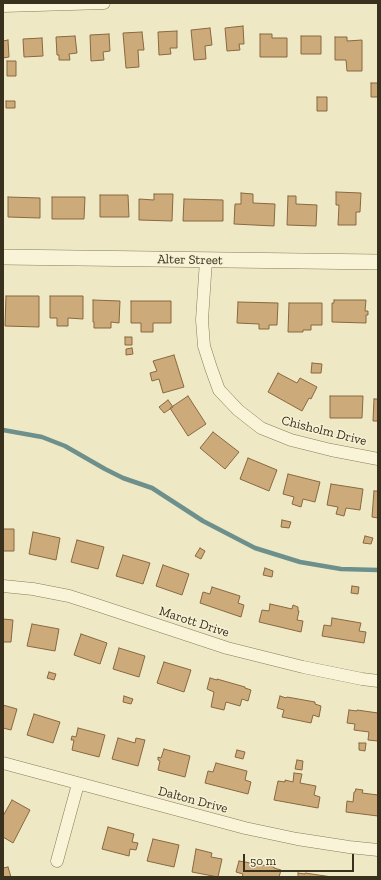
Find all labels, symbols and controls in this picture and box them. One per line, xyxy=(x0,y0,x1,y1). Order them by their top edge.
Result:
street label: Alter Street xyxy=(157,252,223,268)
street label: Chisholm Drive xyxy=(280,413,368,449)
street label: Marott Drive xyxy=(157,603,231,641)
street label: Dalton Drive xyxy=(157,783,229,817)
scale bar xyxy=(245,846,356,872)
text: 50 m xyxy=(250,854,276,868)

